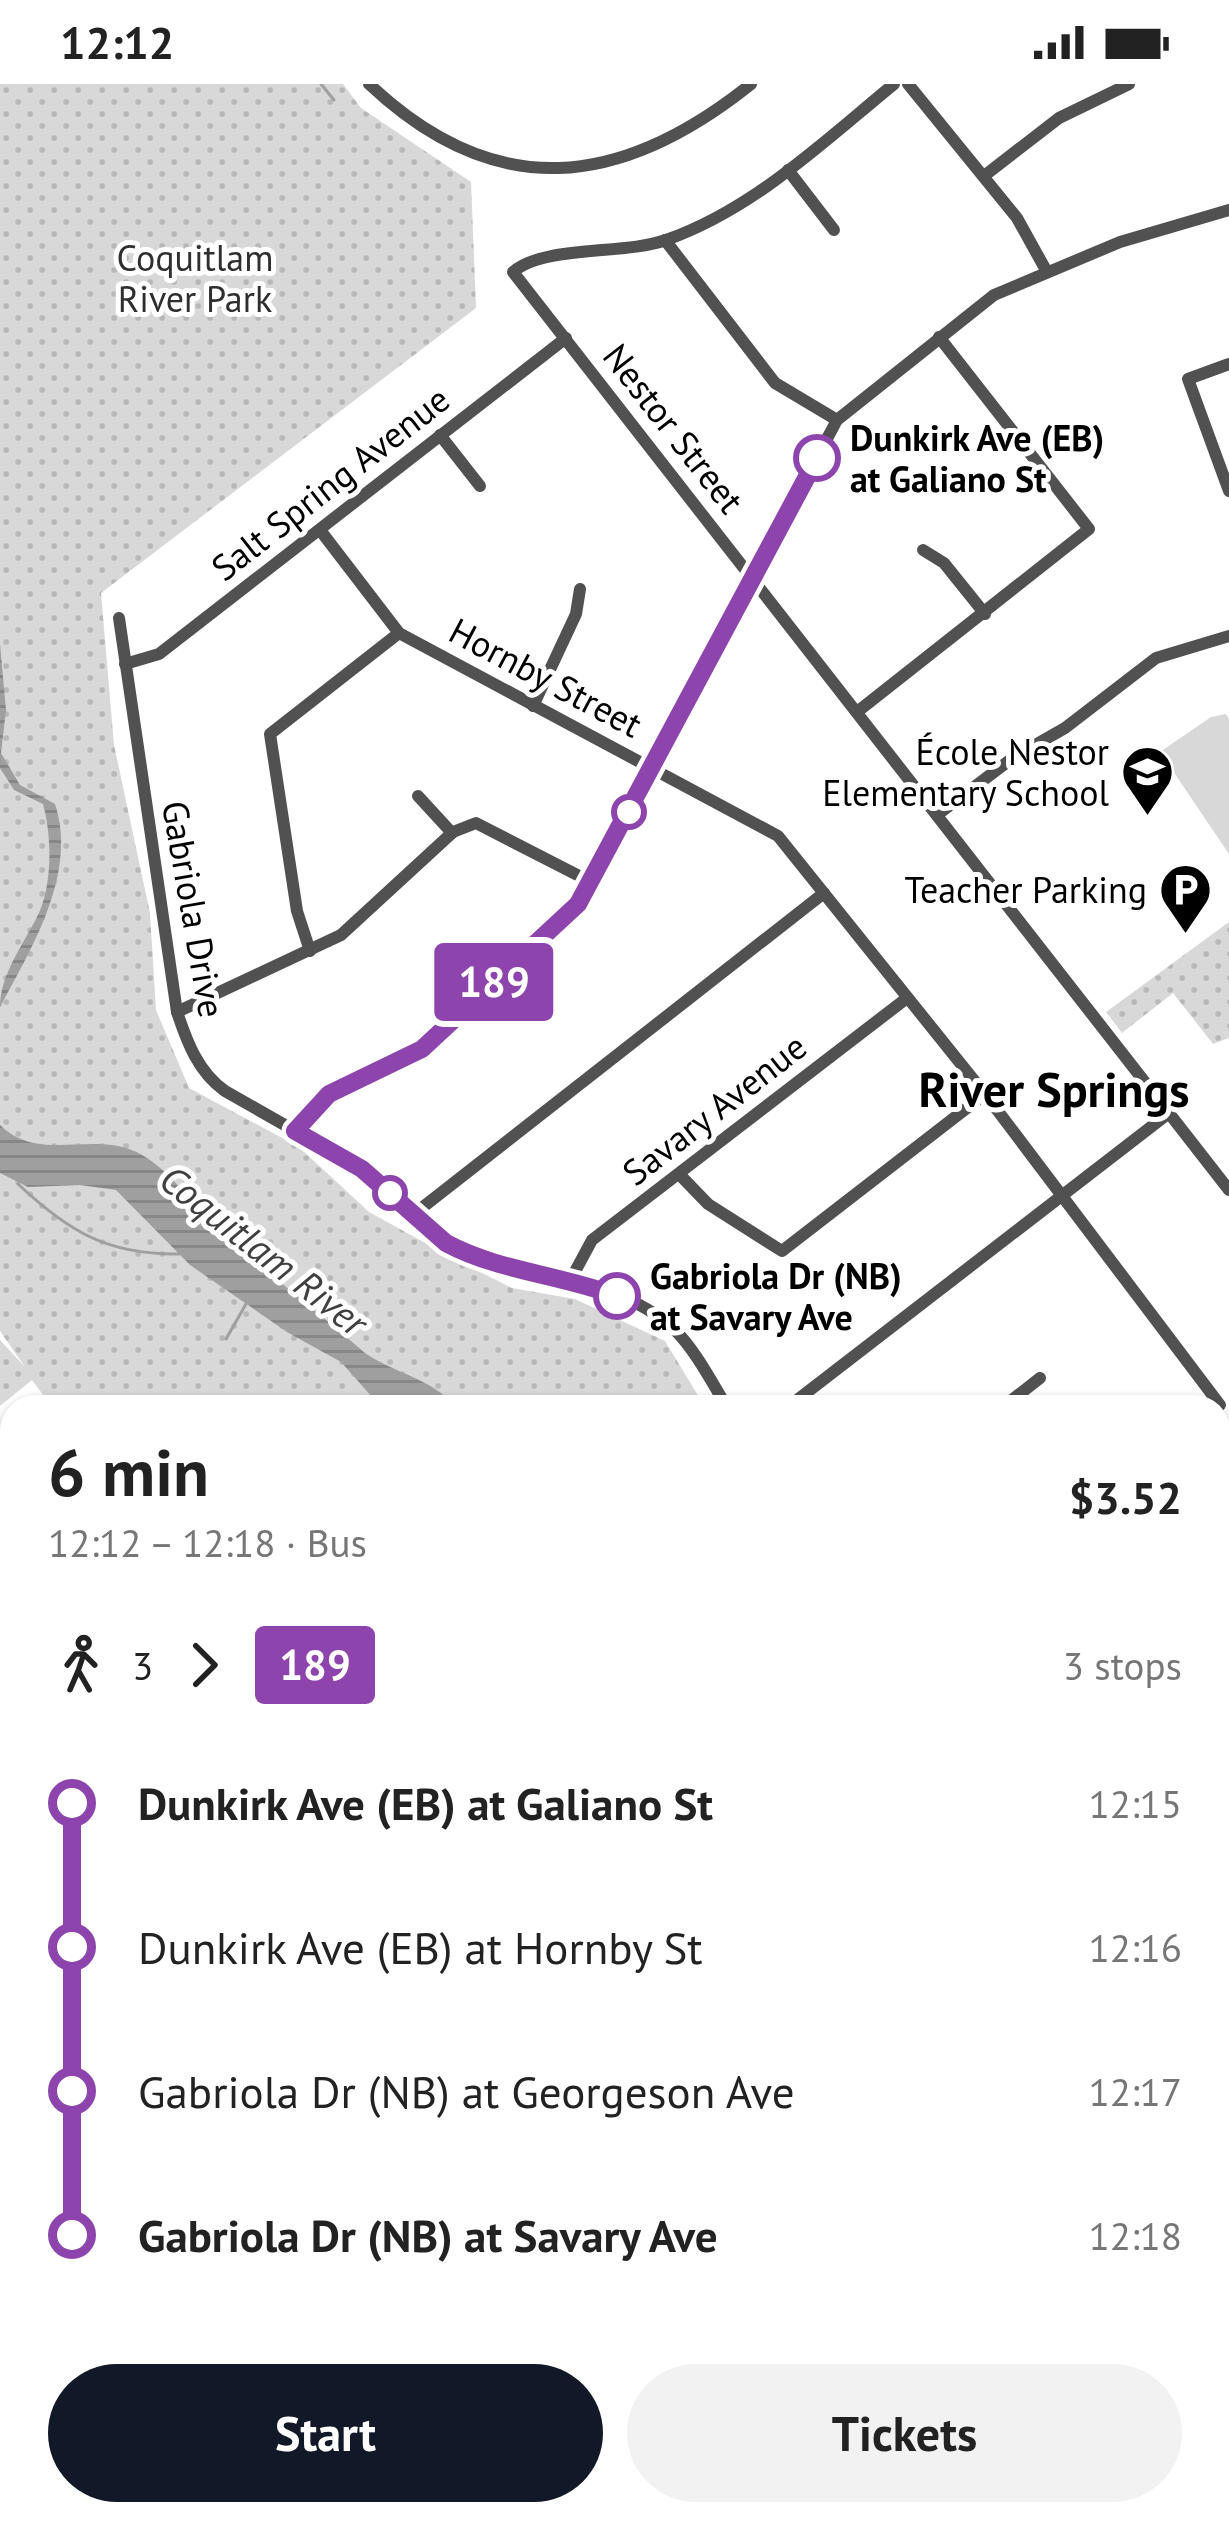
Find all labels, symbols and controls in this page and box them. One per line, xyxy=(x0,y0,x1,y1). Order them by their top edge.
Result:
text: 12:12 xyxy=(60,13,174,71)
park label: Coquitlam River Park xyxy=(117,234,273,322)
street label: Nestor Street xyxy=(593,334,755,522)
street label: Salt Spring Avenue xyxy=(201,375,459,591)
place label: Dunkirk Ave (EB) at Galiano St xyxy=(850,414,1104,502)
marker: Dunkirk Ave (EB) at Galiano St xyxy=(795,436,839,480)
street label: Hornby Street xyxy=(442,607,650,747)
place label: École Nestor Elementary School xyxy=(822,728,1109,816)
school or university icon: École Nestor Elementary School xyxy=(1120,744,1176,818)
unlabelled marker xyxy=(613,796,645,828)
street label: Gabriola Drive xyxy=(152,797,236,1021)
parking icon: Teacher Parking xyxy=(1158,861,1214,935)
place label: Teacher Parking xyxy=(905,866,1147,913)
line badge: 189 xyxy=(425,943,563,1021)
text: 189 xyxy=(458,954,530,1009)
street label: Savary Avenue xyxy=(613,1023,815,1195)
district label: River Springs xyxy=(918,1058,1190,1120)
water label: Coquitlam River xyxy=(150,1153,380,1348)
unlabelled marker xyxy=(374,1177,406,1209)
place label: Gabriola Dr (NB) at Savary Ave xyxy=(650,1252,902,1340)
marker: Gabriola Dr (NB) at Savary Ave xyxy=(595,1274,639,1318)
text: 6 min xyxy=(48,1429,209,1514)
text: $3.52 xyxy=(1069,1468,1182,1526)
text: 12:12 – 12:18 · Bus xyxy=(48,1517,367,1568)
icon: walk xyxy=(48,1632,114,1698)
icon: forward xyxy=(171,1632,237,1698)
text: 189 xyxy=(279,1637,351,1692)
text: 3 xyxy=(132,1640,153,1691)
text: 3 stops xyxy=(1063,1640,1182,1691)
text: Dunkirk Ave (EB) at Galiano St xyxy=(138,1774,713,1832)
text: 12:15 xyxy=(1088,1778,1182,1829)
text: Dunkirk Ave (EB) at Hornby St xyxy=(138,1918,703,1976)
text: 12:16 xyxy=(1088,1922,1182,1973)
text: Gabriola Dr (NB) at Georgeson Ave xyxy=(138,2062,795,2120)
text: 12:17 xyxy=(1088,2066,1182,2117)
text: Gabriola Dr (NB) at Savary Ave xyxy=(138,2206,718,2264)
text: 12:18 xyxy=(1088,2210,1182,2261)
button: Start xyxy=(48,2364,603,2502)
button: Tickets xyxy=(627,2364,1182,2502)

